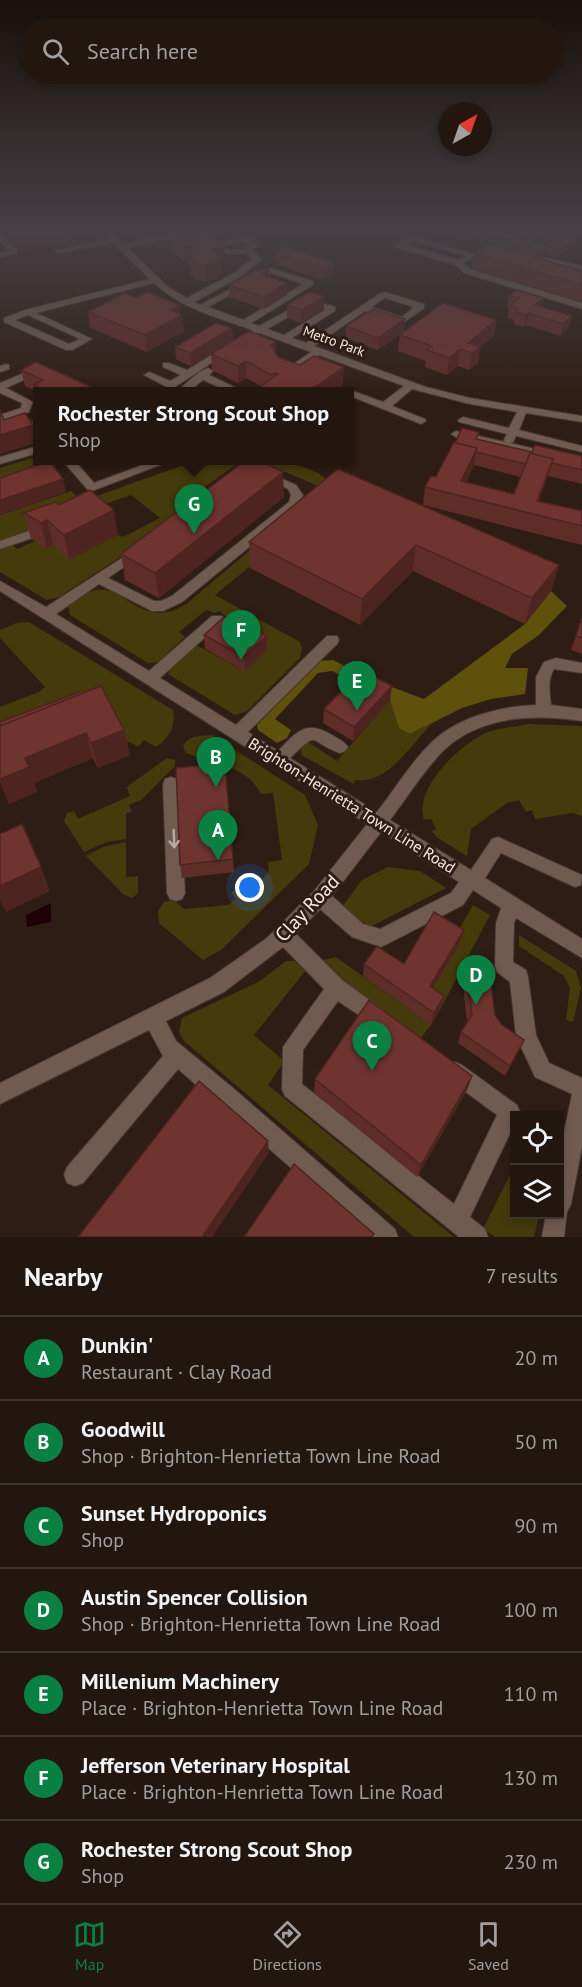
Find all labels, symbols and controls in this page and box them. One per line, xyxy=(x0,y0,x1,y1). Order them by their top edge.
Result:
search box xyxy=(18,18,564,84)
icon: search xyxy=(39,35,72,68)
text: Search here xyxy=(87,37,198,65)
north arrow xyxy=(438,102,492,156)
street label: Metro Park xyxy=(301,321,368,361)
popup xyxy=(33,387,354,465)
text: Rochester Strong Scout Shop xyxy=(58,399,329,427)
text: Shop xyxy=(58,427,101,453)
pin: G xyxy=(174,484,214,534)
pin: F xyxy=(222,610,260,660)
pin: E xyxy=(338,662,376,711)
street label: Brighton-Henrietta Town Line Road xyxy=(245,733,459,877)
pin: B xyxy=(196,738,236,787)
pin: A xyxy=(198,810,238,860)
one-way arrow xyxy=(169,828,180,848)
street label: Clay Road xyxy=(269,869,345,947)
your location xyxy=(235,873,264,902)
pin: D xyxy=(456,956,496,1005)
pin: C xyxy=(352,1022,392,1071)
map controls xyxy=(510,1111,564,1219)
button: locate xyxy=(510,1111,564,1165)
button: layers xyxy=(510,1165,564,1219)
text: Nearby xyxy=(24,1260,102,1293)
text: 7 results xyxy=(486,1263,558,1289)
text: Dunkin' xyxy=(81,1331,153,1359)
text: A xyxy=(37,1345,50,1371)
text: 20 m xyxy=(515,1345,558,1371)
text: Restaurant · Clay Road xyxy=(81,1359,272,1385)
text: Goodwill xyxy=(81,1415,165,1443)
text: B xyxy=(38,1429,49,1455)
text: 50 m xyxy=(515,1429,558,1455)
text: Shop · Brighton-Henrietta Town Line Road xyxy=(81,1443,441,1469)
text: Sunset Hydroponics xyxy=(81,1499,267,1527)
text: C xyxy=(38,1513,49,1539)
text: 90 m xyxy=(515,1513,558,1539)
text: Shop xyxy=(81,1527,124,1553)
text: Austin Spencer Collision xyxy=(81,1583,308,1611)
text: D xyxy=(37,1597,50,1623)
text: 100 m xyxy=(504,1597,558,1623)
text: Shop · Brighton-Henrietta Town Line Road xyxy=(81,1611,441,1637)
text: Millenium Machinery xyxy=(81,1667,279,1695)
text: E xyxy=(38,1681,49,1707)
text: 110 m xyxy=(504,1681,558,1707)
text: Place · Brighton-Henrietta Town Line Road xyxy=(81,1695,443,1721)
text: Jefferson Veterinary Hospital xyxy=(81,1751,350,1779)
text: F xyxy=(38,1765,49,1791)
text: 130 m xyxy=(504,1765,558,1791)
text: Place · Brighton-Henrietta Town Line Road xyxy=(81,1779,443,1805)
text: Rochester Strong Scout Shop xyxy=(81,1835,352,1863)
text: G xyxy=(37,1849,50,1875)
text: 230 m xyxy=(504,1849,558,1875)
text: Shop xyxy=(81,1863,124,1889)
tab: Map xyxy=(73,1918,106,1974)
tab: Directions xyxy=(253,1918,322,1974)
tab: Saved xyxy=(468,1918,509,1974)

